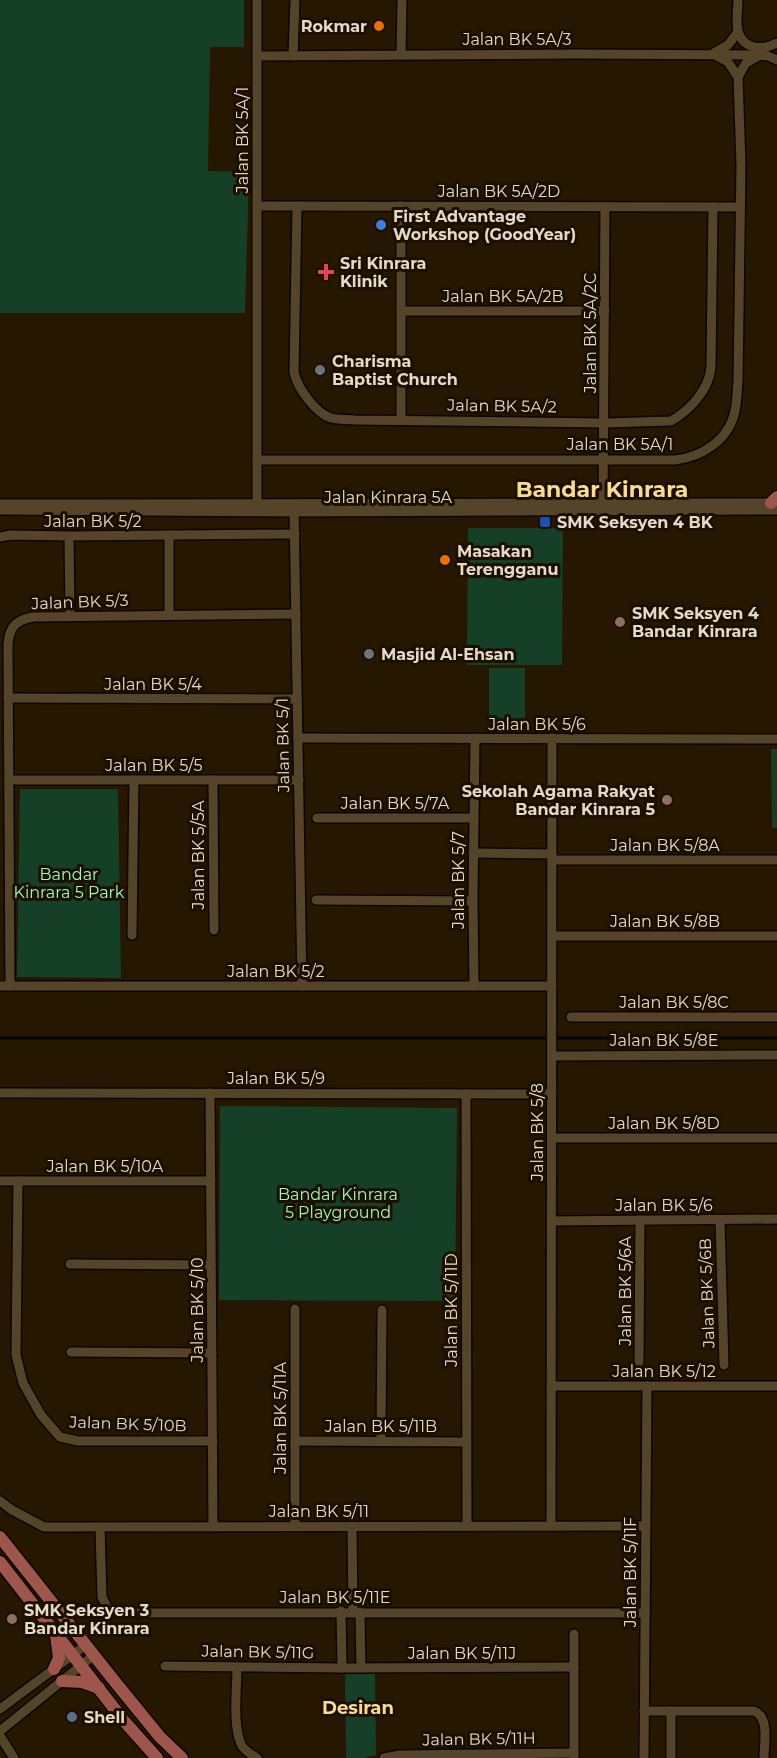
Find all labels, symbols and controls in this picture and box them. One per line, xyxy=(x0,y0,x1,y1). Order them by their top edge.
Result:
place label: Rokmar xyxy=(301,17,367,36)
marker: Rokmar xyxy=(372,19,386,33)
street label: Jalan BK 5A/3 xyxy=(461,30,572,49)
street label: Jalan BK 5A/1 xyxy=(233,87,252,194)
street label: Jalan BK 5A/2D xyxy=(437,182,560,201)
place label: First Advantage Workshop (GoodYear) xyxy=(393,207,576,244)
marker: First Advantage Workshop (GoodYear) xyxy=(374,218,388,232)
place label: Sri Kinrara Klinik xyxy=(340,254,426,291)
marker: Sri Kinrara Klinik xyxy=(317,263,335,281)
street label: Jalan BK 5A/2C xyxy=(581,273,600,394)
street label: Jalan BK 5A/2B xyxy=(441,287,564,306)
place label: Charisma Baptist Church xyxy=(332,352,458,389)
marker: Charisma Baptist Church xyxy=(313,363,327,377)
street label: Jalan BK 5A/2 xyxy=(446,396,557,416)
street label: Jalan BK 5A/1 xyxy=(566,435,673,454)
district label: Bandar Kinrara xyxy=(516,476,688,503)
street label: Jalan Kinrara 5A xyxy=(323,488,452,507)
street label: Jalan BK 5/2 xyxy=(43,512,142,531)
place label: SMK Seksyen 4 BK xyxy=(557,513,714,532)
marker: SMK Seksyen 4 BK xyxy=(538,515,552,529)
place label: Masakan Terengganu xyxy=(457,542,558,579)
marker: Masakan Terengganu xyxy=(438,553,452,567)
street label: Jalan BK 5/3 xyxy=(30,591,129,613)
place label: SMK Seksyen 4 Bandar Kinrara xyxy=(632,604,759,641)
marker: SMK Seksyen 4 Bandar Kinrara xyxy=(613,615,627,629)
place label: Masjid Al-Ehsan xyxy=(381,645,514,664)
marker: Masjid Al-Ehsan xyxy=(362,647,376,661)
street label: Jalan BK 5/4 xyxy=(103,675,202,694)
street label: Jalan BK 5/1 xyxy=(273,698,293,793)
street label: Jalan BK 5/6 xyxy=(487,715,586,734)
street label: Jalan BK 5/5 xyxy=(104,756,203,775)
place label: Sekolah Agama Rakyat Bandar Kinrara 5 xyxy=(462,782,655,819)
marker: Sekolah Agama Rakyat Bandar Kinrara 5 xyxy=(660,793,674,807)
street label: Jalan BK 5/7A xyxy=(340,794,450,813)
street label: Jalan BK 5/5A xyxy=(189,800,208,910)
street label: Jalan BK 5/7 xyxy=(449,831,468,930)
street label: Jalan BK 5/8A xyxy=(609,836,720,855)
park label: Bandar Kinrara 5 Park xyxy=(14,865,125,902)
street label: Jalan BK 5/8B xyxy=(609,912,720,931)
street label: Jalan BK 5/2 xyxy=(226,962,325,981)
street label: Jalan BK 5/8C xyxy=(618,993,729,1012)
street label: Jalan BK 5/8E xyxy=(609,1031,718,1050)
street label: Jalan BK 5/9 xyxy=(226,1069,325,1088)
street label: Jalan BK 5/8 xyxy=(528,1083,547,1182)
street label: Jalan BK 5/8D xyxy=(607,1114,720,1133)
street label: Jalan BK 5/10A xyxy=(46,1157,164,1176)
park label: Bandar Kinrara 5 Playground xyxy=(278,1185,398,1222)
street label: Jalan BK 5/6 xyxy=(614,1196,713,1215)
street label: Jalan BK 5/6A xyxy=(616,1236,635,1347)
street label: Jalan BK 5/6B xyxy=(696,1238,718,1349)
street label: Jalan BK 5/11D xyxy=(442,1253,461,1368)
street label: Jalan BK 5/10 xyxy=(188,1257,207,1364)
street label: Jalan BK 5/11A xyxy=(271,1362,290,1475)
street label: Jalan BK 5/12 xyxy=(611,1362,716,1381)
street label: Jalan BK 5/10B xyxy=(68,1412,187,1436)
street label: Jalan BK 5/11B xyxy=(324,1417,437,1436)
street label: Jalan BK 5/11 xyxy=(268,1502,369,1521)
street label: Jalan BK 5/11F xyxy=(621,1517,640,1628)
street label: Jalan BK 5/11E xyxy=(279,1588,391,1607)
place label: SMK Seksyen 3 Bandar Kinrara xyxy=(24,1601,150,1638)
marker: SMK Seksyen 3 Bandar Kinrara xyxy=(5,1612,19,1626)
street label: Jalan BK 5/11G xyxy=(201,1642,314,1662)
street label: Jalan BK 5/11J xyxy=(407,1644,516,1663)
district label: Desiran xyxy=(322,1697,394,1719)
place label: Shell xyxy=(84,1708,125,1727)
marker: Shell xyxy=(65,1710,79,1724)
street label: Jalan BK 5/11H xyxy=(421,1729,536,1750)

